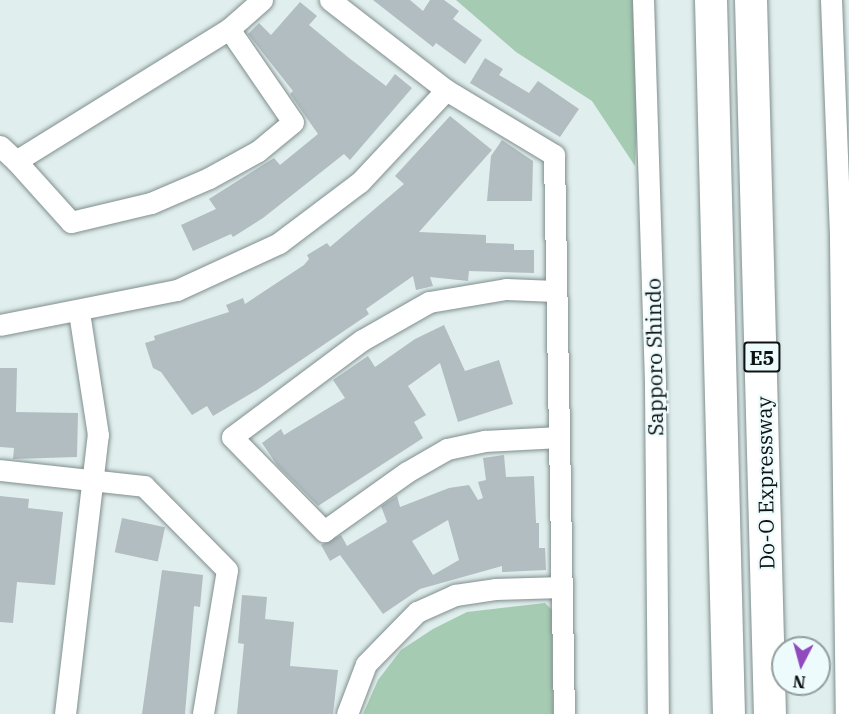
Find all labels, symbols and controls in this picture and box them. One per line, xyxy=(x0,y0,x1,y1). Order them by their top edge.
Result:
street label: Sapporo Shindo xyxy=(640,278,668,436)
road number: E5 xyxy=(742,340,782,374)
street label: Do-O Expressway xyxy=(751,396,779,570)
north arrow xyxy=(771,636,831,696)
text: N xyxy=(792,671,807,693)

